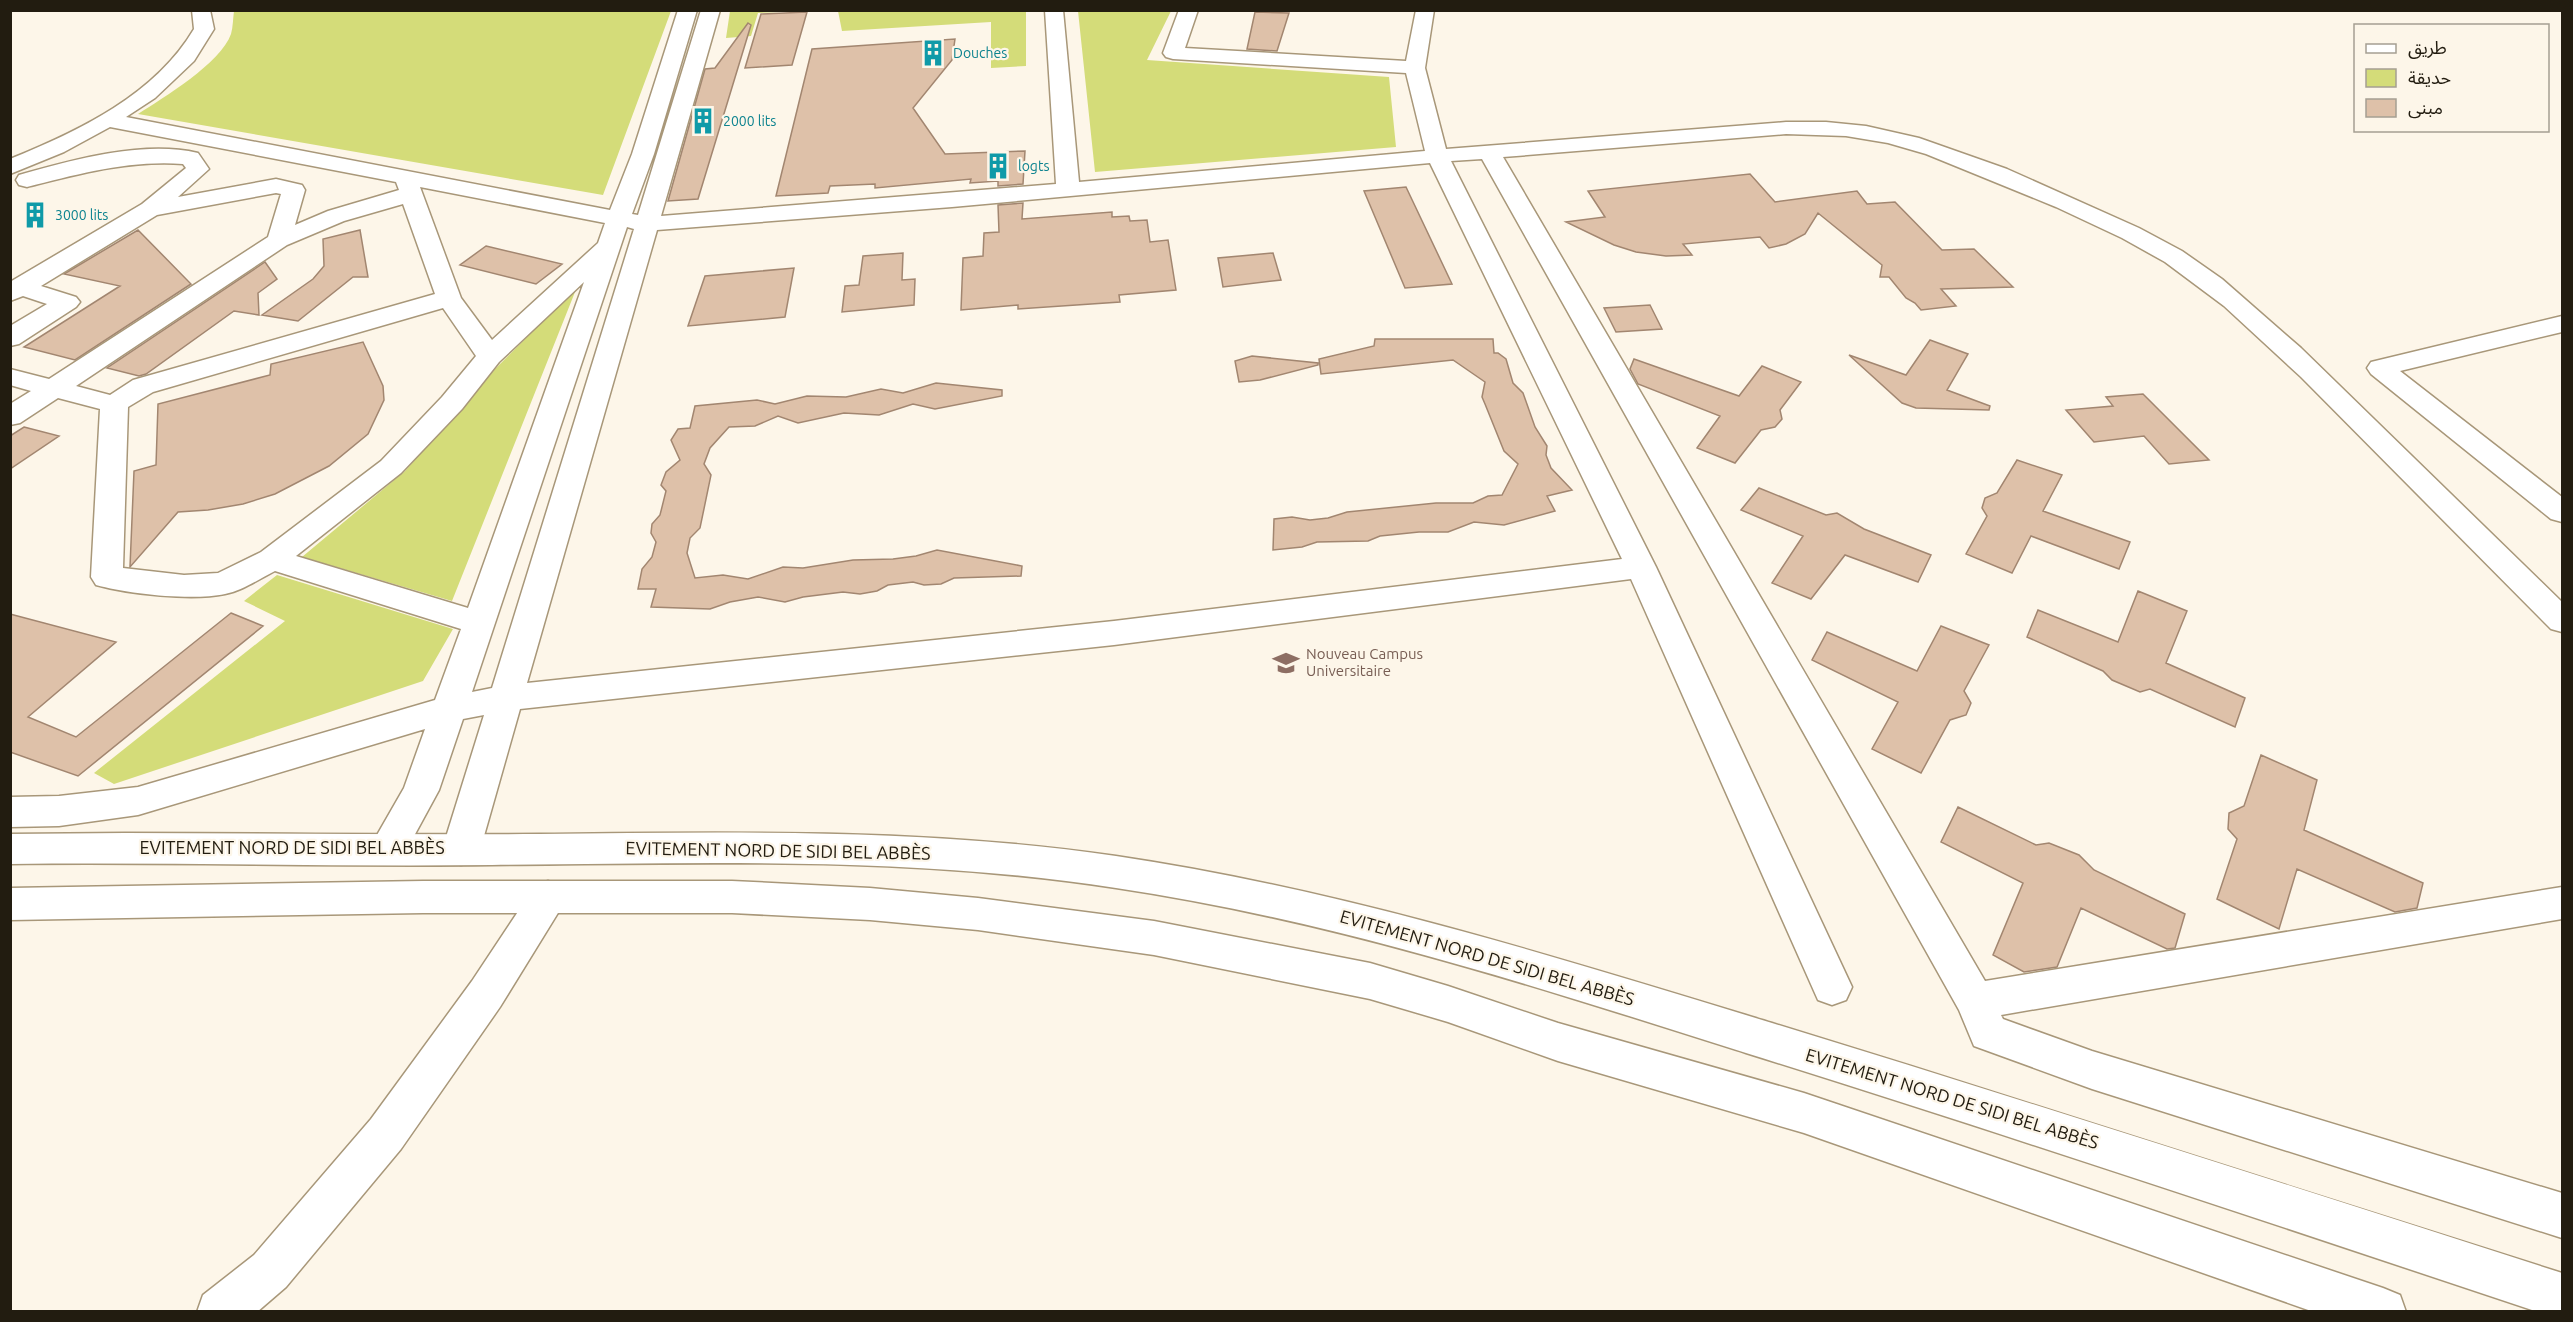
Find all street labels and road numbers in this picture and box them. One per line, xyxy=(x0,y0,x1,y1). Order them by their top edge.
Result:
street label: EVITEMENT NORD DE SIDI BEL ABBÈS xyxy=(139,836,445,857)
street label: EVITEMENT NORD DE SIDI BEL ABBÈS xyxy=(625,836,931,863)
street label: EVITEMENT NORD DE SIDI BEL ABBÈS xyxy=(1338,904,1637,1009)
street label: EVITEMENT NORD DE SIDI BEL ABBÈS xyxy=(1803,1043,2101,1152)

